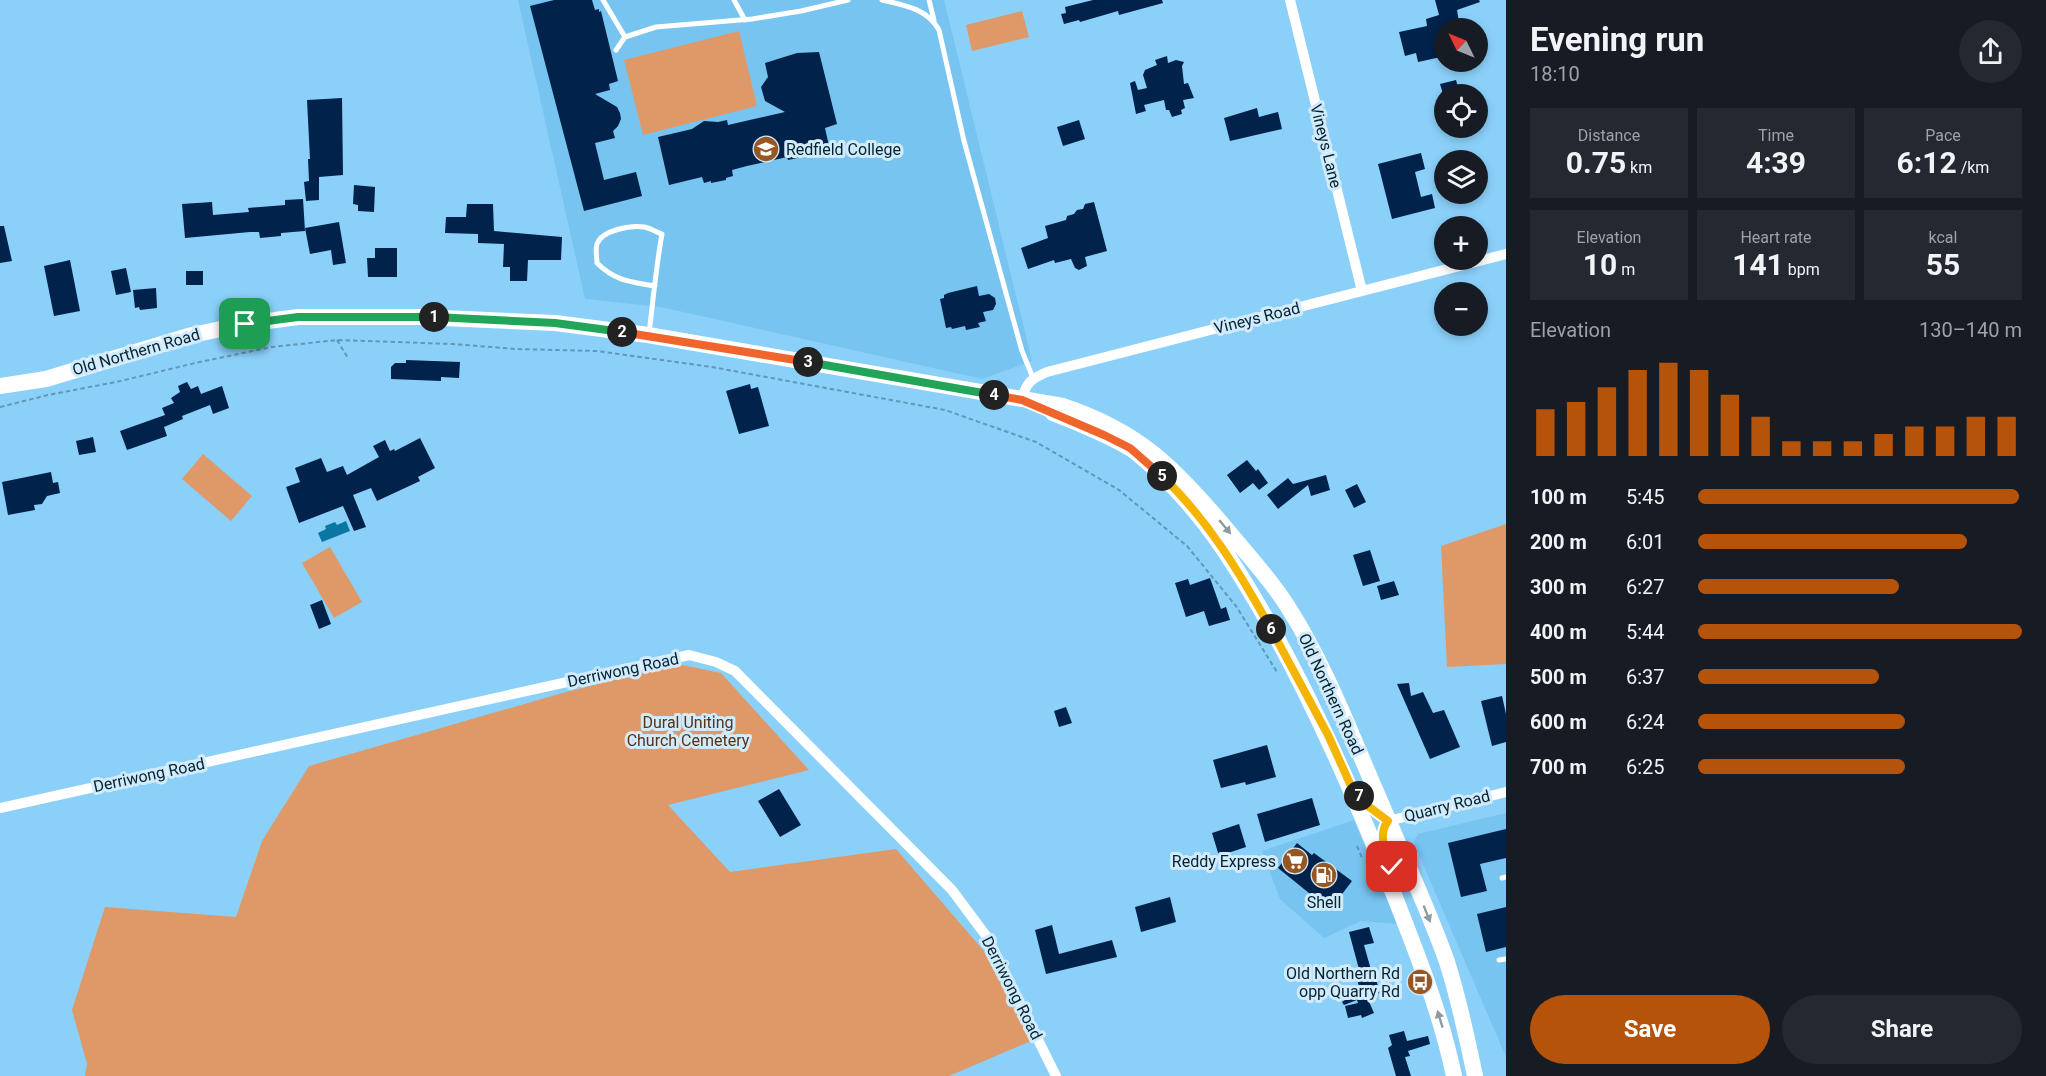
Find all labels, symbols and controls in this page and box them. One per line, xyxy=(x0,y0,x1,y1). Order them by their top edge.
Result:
north arrow xyxy=(1434,18,1488,72)
map controls xyxy=(1434,18,1488,336)
text: Evening run xyxy=(1530,20,1704,59)
button: share xyxy=(1959,20,2022,83)
text: 18:10 xyxy=(1530,62,1580,86)
button: locate xyxy=(1434,84,1488,138)
street label: Vineys Lane xyxy=(1306,102,1346,190)
text: Distance xyxy=(1578,126,1640,145)
text: Time xyxy=(1758,126,1794,145)
text: Pace xyxy=(1925,126,1961,145)
school or university icon: Redfield College xyxy=(751,134,781,164)
place label: Redfield College xyxy=(786,140,901,159)
text: 0.75 xyxy=(1566,145,1626,180)
text: 4:39 xyxy=(1746,145,1806,180)
text: 6:12 xyxy=(1897,145,1957,180)
button: layers xyxy=(1434,150,1488,204)
text: km xyxy=(1626,158,1652,177)
text: /km xyxy=(1957,158,1989,177)
button: + xyxy=(1434,216,1488,270)
text: Elevation xyxy=(1577,228,1641,247)
text: Heart rate xyxy=(1740,228,1812,247)
text: kcal xyxy=(1929,228,1957,247)
text: 10 xyxy=(1583,247,1617,282)
text: 141 xyxy=(1732,247,1784,282)
text: 55 xyxy=(1926,247,1960,282)
text: m xyxy=(1617,260,1635,279)
text: bpm xyxy=(1784,260,1820,279)
button: − xyxy=(1434,282,1488,336)
pin xyxy=(219,298,270,349)
street label: Vineys Road xyxy=(1212,298,1302,338)
pin: 1 xyxy=(419,302,449,332)
icon: arrive xyxy=(228,307,261,340)
text: 1 xyxy=(429,307,439,326)
pin: 2 xyxy=(607,317,637,347)
text: Elevation xyxy=(1530,318,1611,342)
text: 130–140 m xyxy=(1919,318,2022,342)
text: 2 xyxy=(617,322,627,341)
street label: Old Northern Road xyxy=(70,325,202,379)
pin: 3 xyxy=(793,347,823,377)
text: 3 xyxy=(803,352,813,371)
pin: 4 xyxy=(979,380,1009,410)
text: 4 xyxy=(989,385,999,404)
pin: 5 xyxy=(1147,461,1177,491)
text: 5 xyxy=(1157,466,1167,485)
text: 100 m xyxy=(1530,485,1587,509)
text: 5:45 xyxy=(1626,485,1665,509)
one-way arrow xyxy=(1218,519,1231,535)
text: 200 m xyxy=(1530,530,1587,554)
text: 6:01 xyxy=(1626,530,1665,554)
text: 300 m xyxy=(1530,575,1587,599)
text: 6:27 xyxy=(1626,575,1665,599)
pin: 6 xyxy=(1256,614,1286,644)
text: 6 xyxy=(1266,619,1276,638)
text: 400 m xyxy=(1530,620,1587,644)
text: 5:44 xyxy=(1626,620,1665,644)
street label: Old Northern Road xyxy=(1295,630,1367,758)
street label: Derriwong Road xyxy=(566,649,680,691)
text: 500 m xyxy=(1530,665,1587,689)
text: 6:37 xyxy=(1626,665,1665,689)
text: 600 m xyxy=(1530,710,1587,734)
text: 6:24 xyxy=(1626,710,1665,734)
park label: Dural Uniting Church Cemetery xyxy=(627,713,750,750)
street label: Derriwong Road xyxy=(92,754,206,796)
text: 700 m xyxy=(1530,755,1587,779)
text: 6:25 xyxy=(1626,755,1665,779)
pin: 7 xyxy=(1344,781,1374,811)
text: 7 xyxy=(1354,786,1364,805)
street label: Quarry Road xyxy=(1402,786,1492,826)
pin xyxy=(1366,841,1417,892)
supermarket icon: Reddy Express xyxy=(1280,846,1310,876)
icon: check xyxy=(1375,850,1408,883)
place label: Reddy Express xyxy=(1172,852,1276,871)
fuel station icon: Shell xyxy=(1309,860,1339,890)
place label: Shell xyxy=(1307,893,1341,912)
one-way arrow xyxy=(1422,905,1432,923)
street label: Derriwong Road xyxy=(978,933,1046,1043)
place label: Old Northern Rd opp Quarry Rd xyxy=(1286,964,1400,1001)
bus stop icon: Old Northern Rd opp Quarry Rd xyxy=(1405,967,1435,997)
button: Save xyxy=(1530,995,1770,1064)
button: Share xyxy=(1782,995,2022,1064)
one-way arrow xyxy=(1435,1010,1444,1028)

